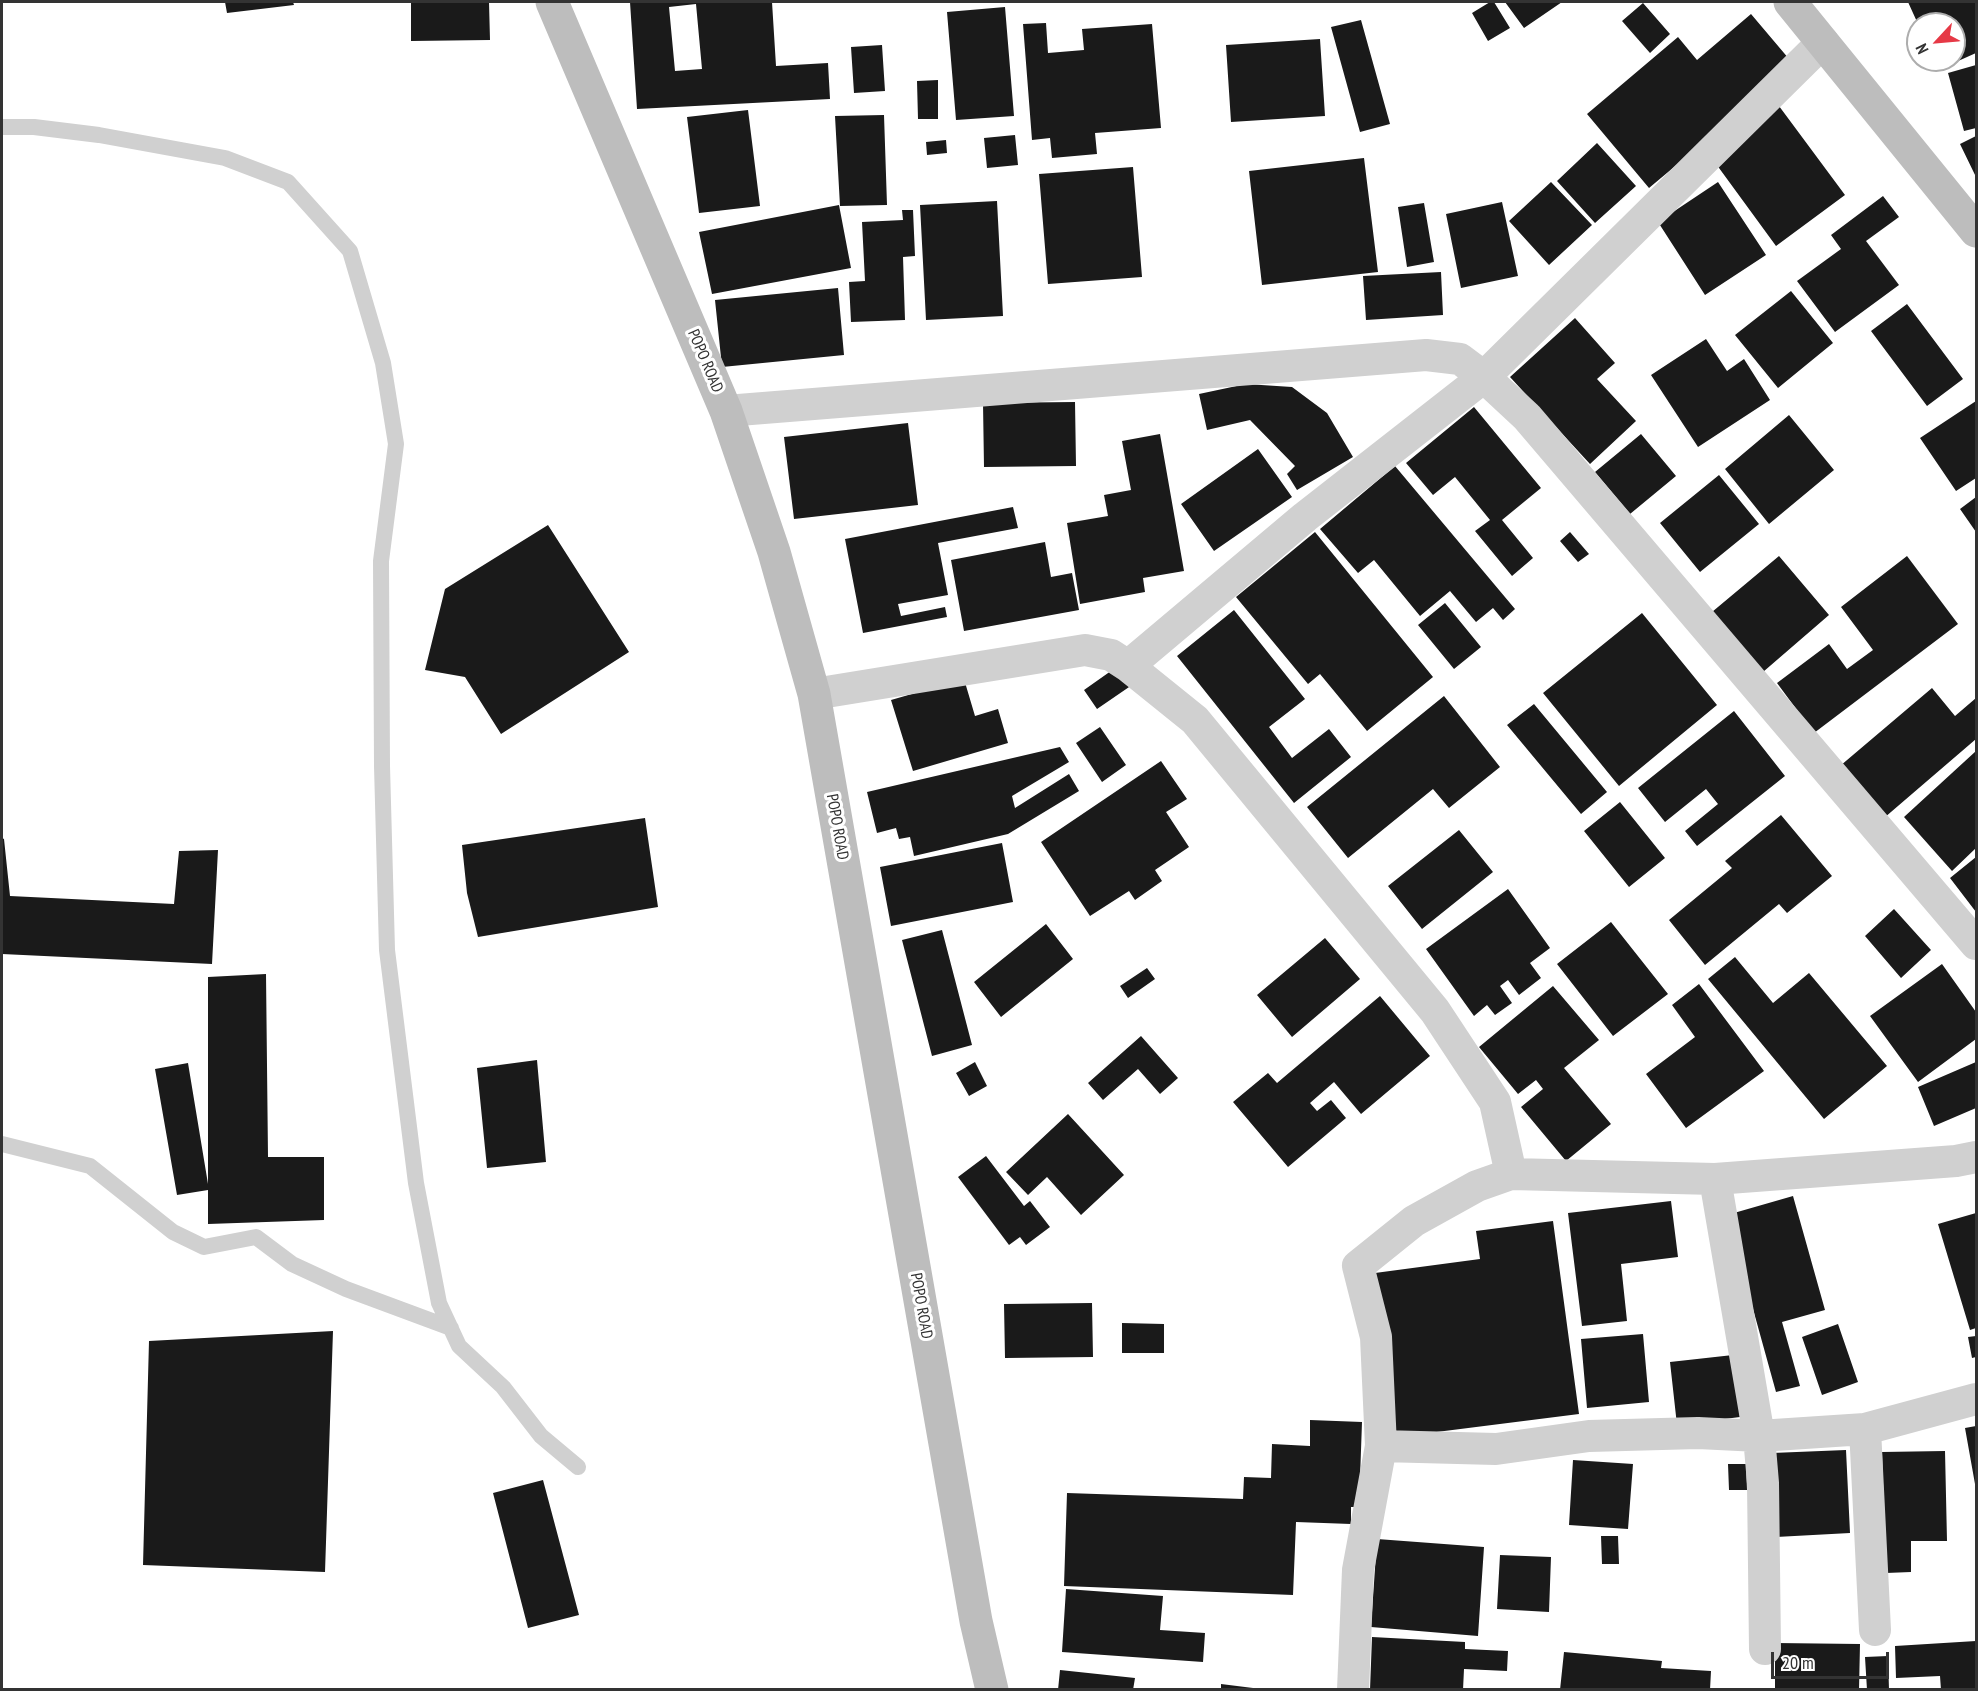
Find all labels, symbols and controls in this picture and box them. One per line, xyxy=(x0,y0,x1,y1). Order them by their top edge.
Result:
north arrow xyxy=(1906,12,1966,72)
text: N xyxy=(1911,41,1933,57)
street label: POPO ROAD xyxy=(683,327,727,395)
street label: POPO ROAD xyxy=(822,793,852,861)
street label: POPO ROAD xyxy=(906,1272,936,1340)
scale bar xyxy=(1774,1640,1892,1678)
text: 20 m xyxy=(1782,1651,1814,1674)

